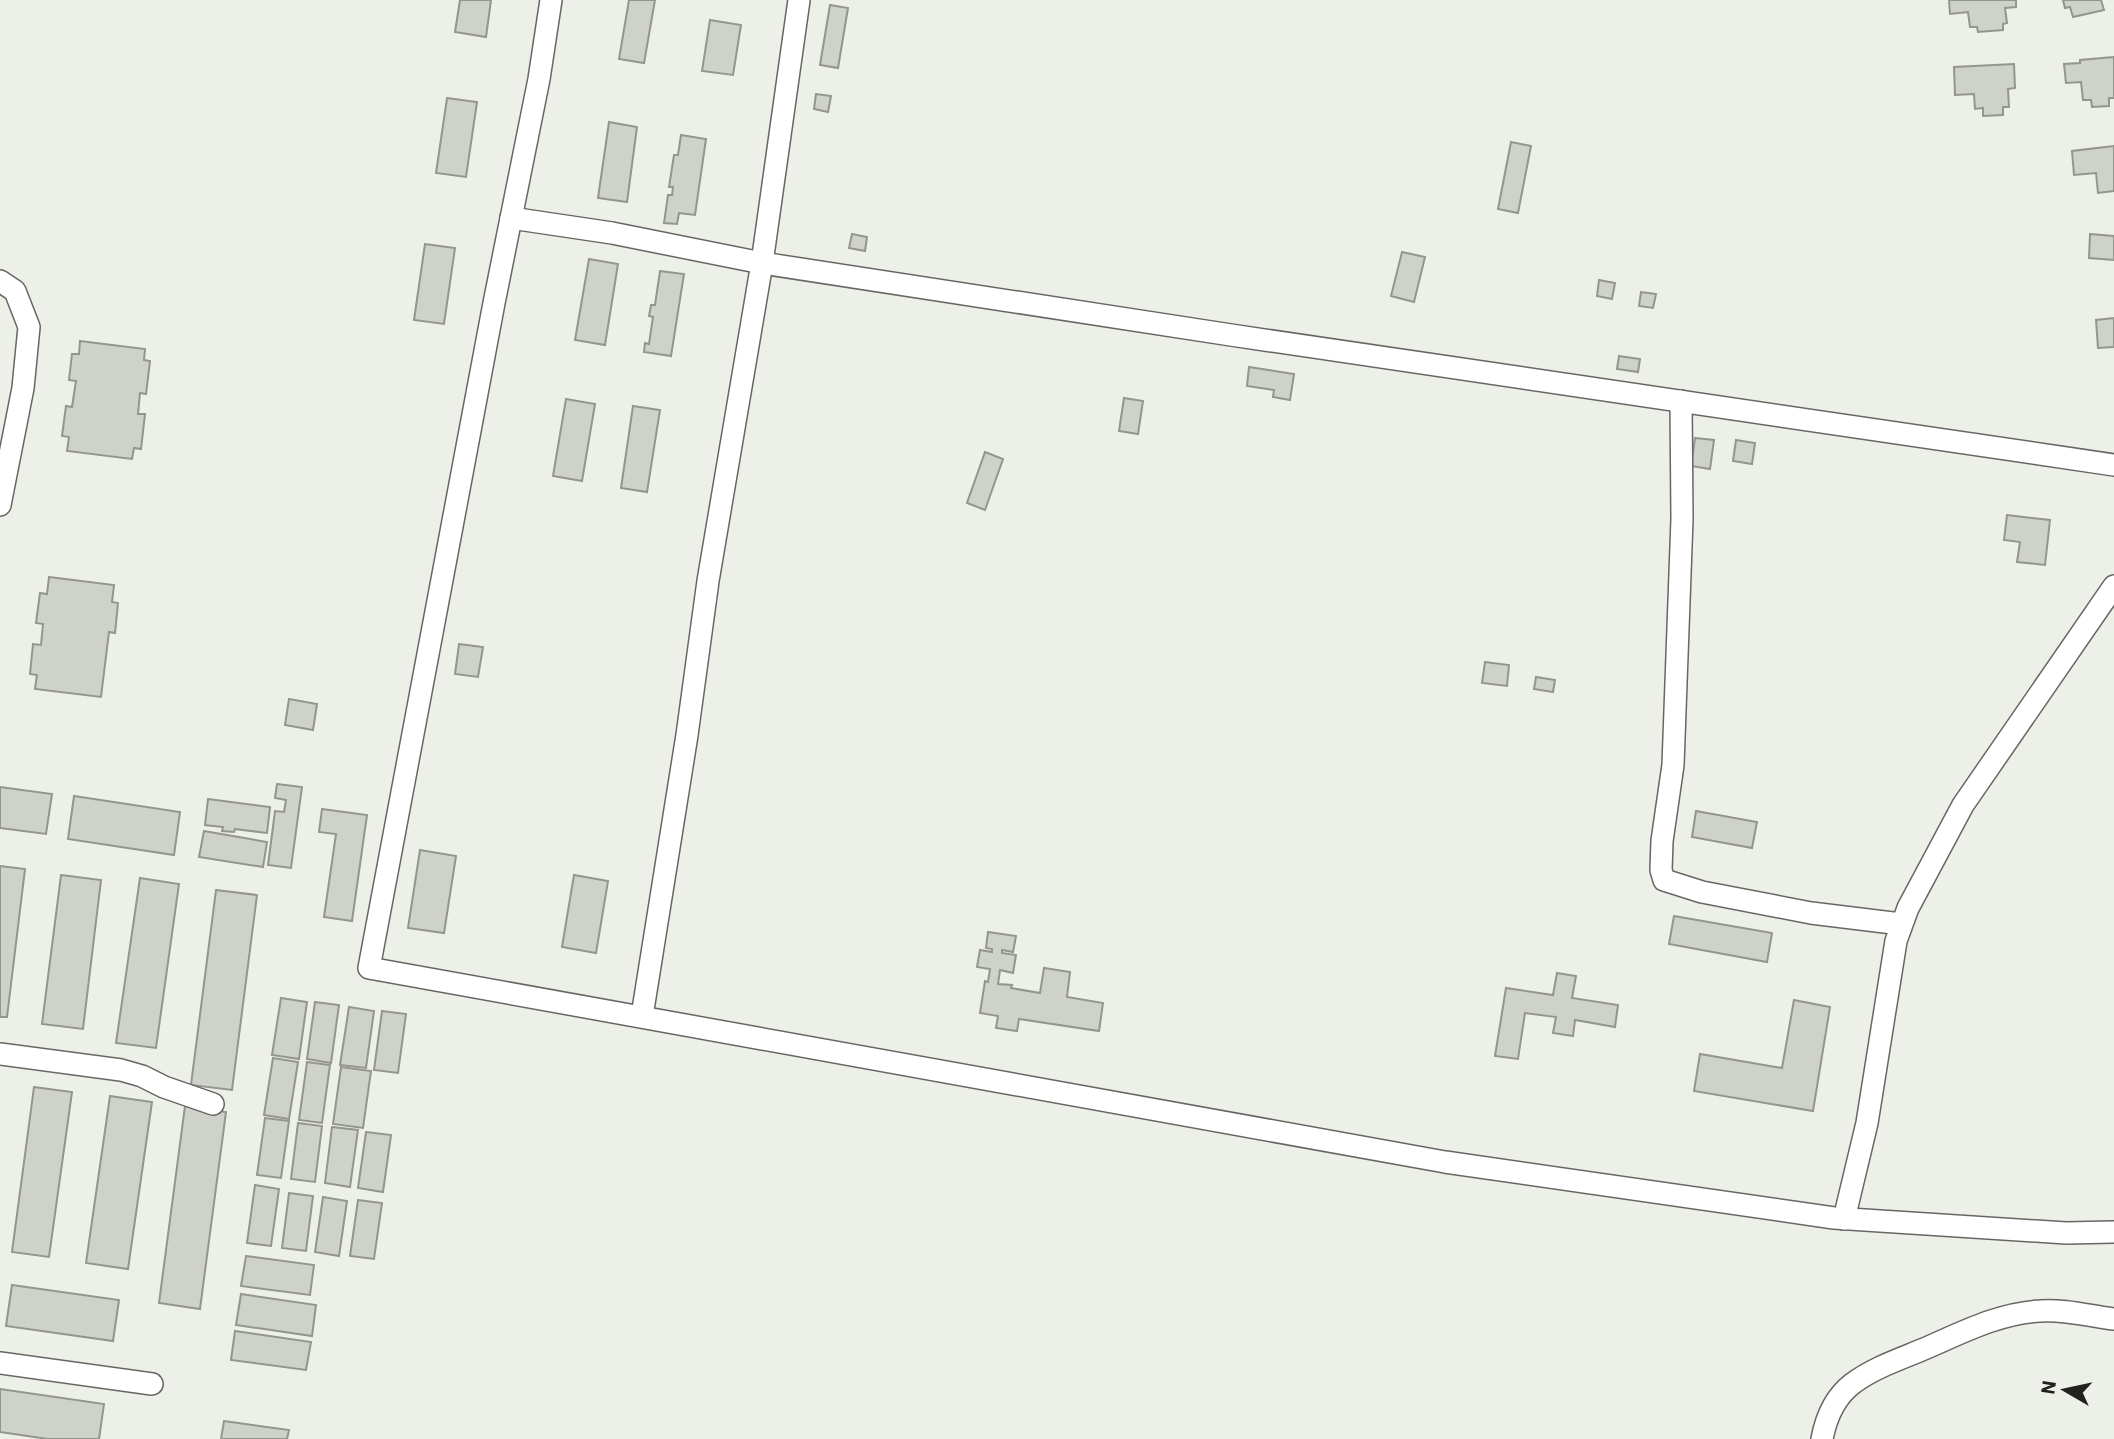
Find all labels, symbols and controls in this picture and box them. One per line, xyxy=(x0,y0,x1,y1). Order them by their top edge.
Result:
north arrow xyxy=(2030,1355,2100,1425)
text: N xyxy=(2035,1379,2061,1396)

